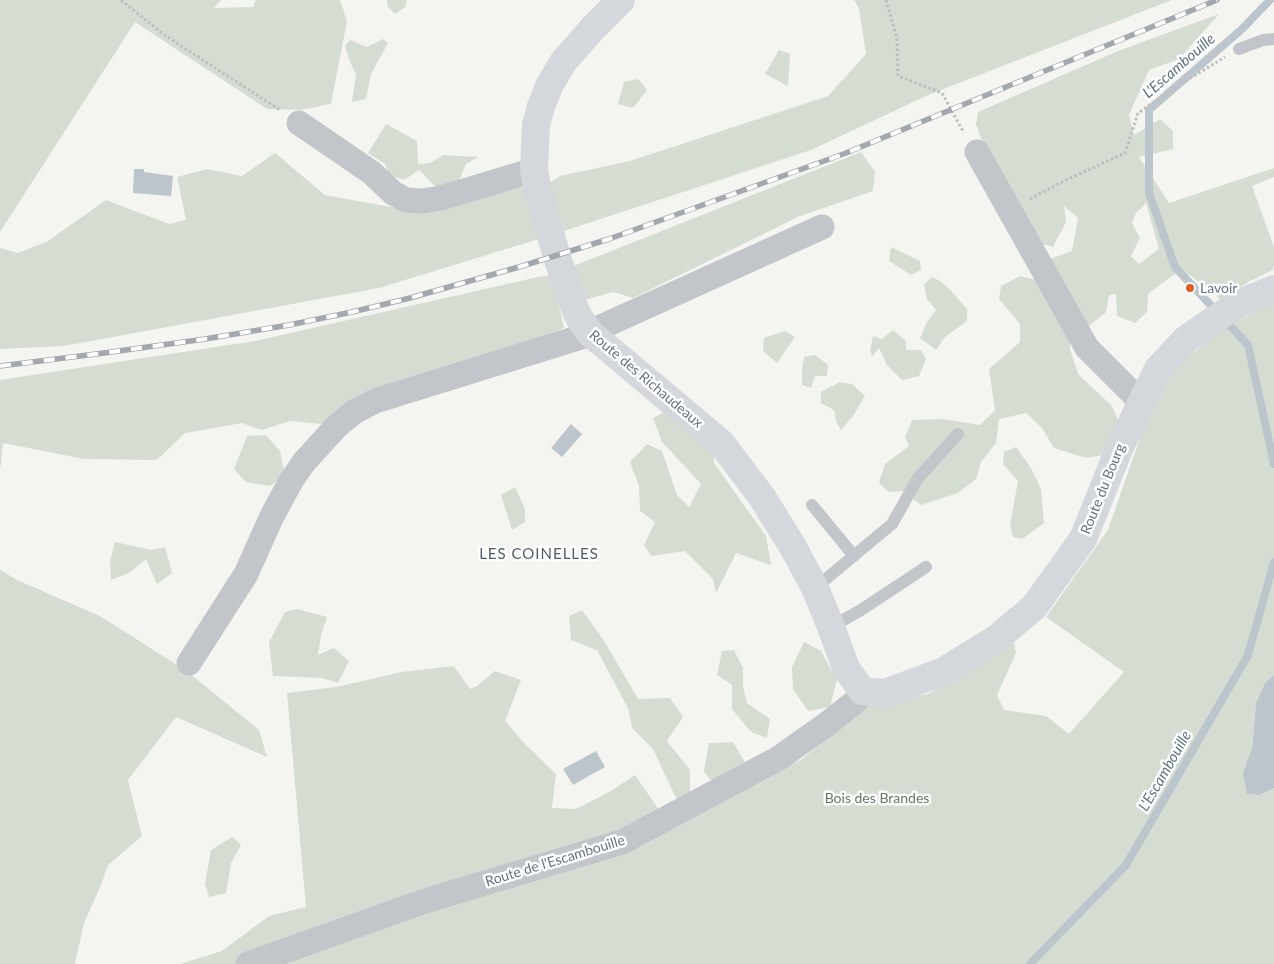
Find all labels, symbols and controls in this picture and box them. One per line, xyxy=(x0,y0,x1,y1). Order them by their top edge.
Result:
water label: L'Escambouille xyxy=(1139,30,1219,102)
place label: Lavoir xyxy=(1200,280,1237,296)
marker: Lavoir xyxy=(1184,282,1196,294)
street label: Route des Richaudeaux xyxy=(586,327,706,431)
street label: Route du Bourg xyxy=(1077,441,1129,537)
district label: LES COINELLES xyxy=(478,545,600,563)
water label: L'Escambouille xyxy=(1135,728,1195,814)
park label: Bois des Brandes xyxy=(825,790,929,806)
street label: Route de l'Escambouille xyxy=(483,832,627,890)

